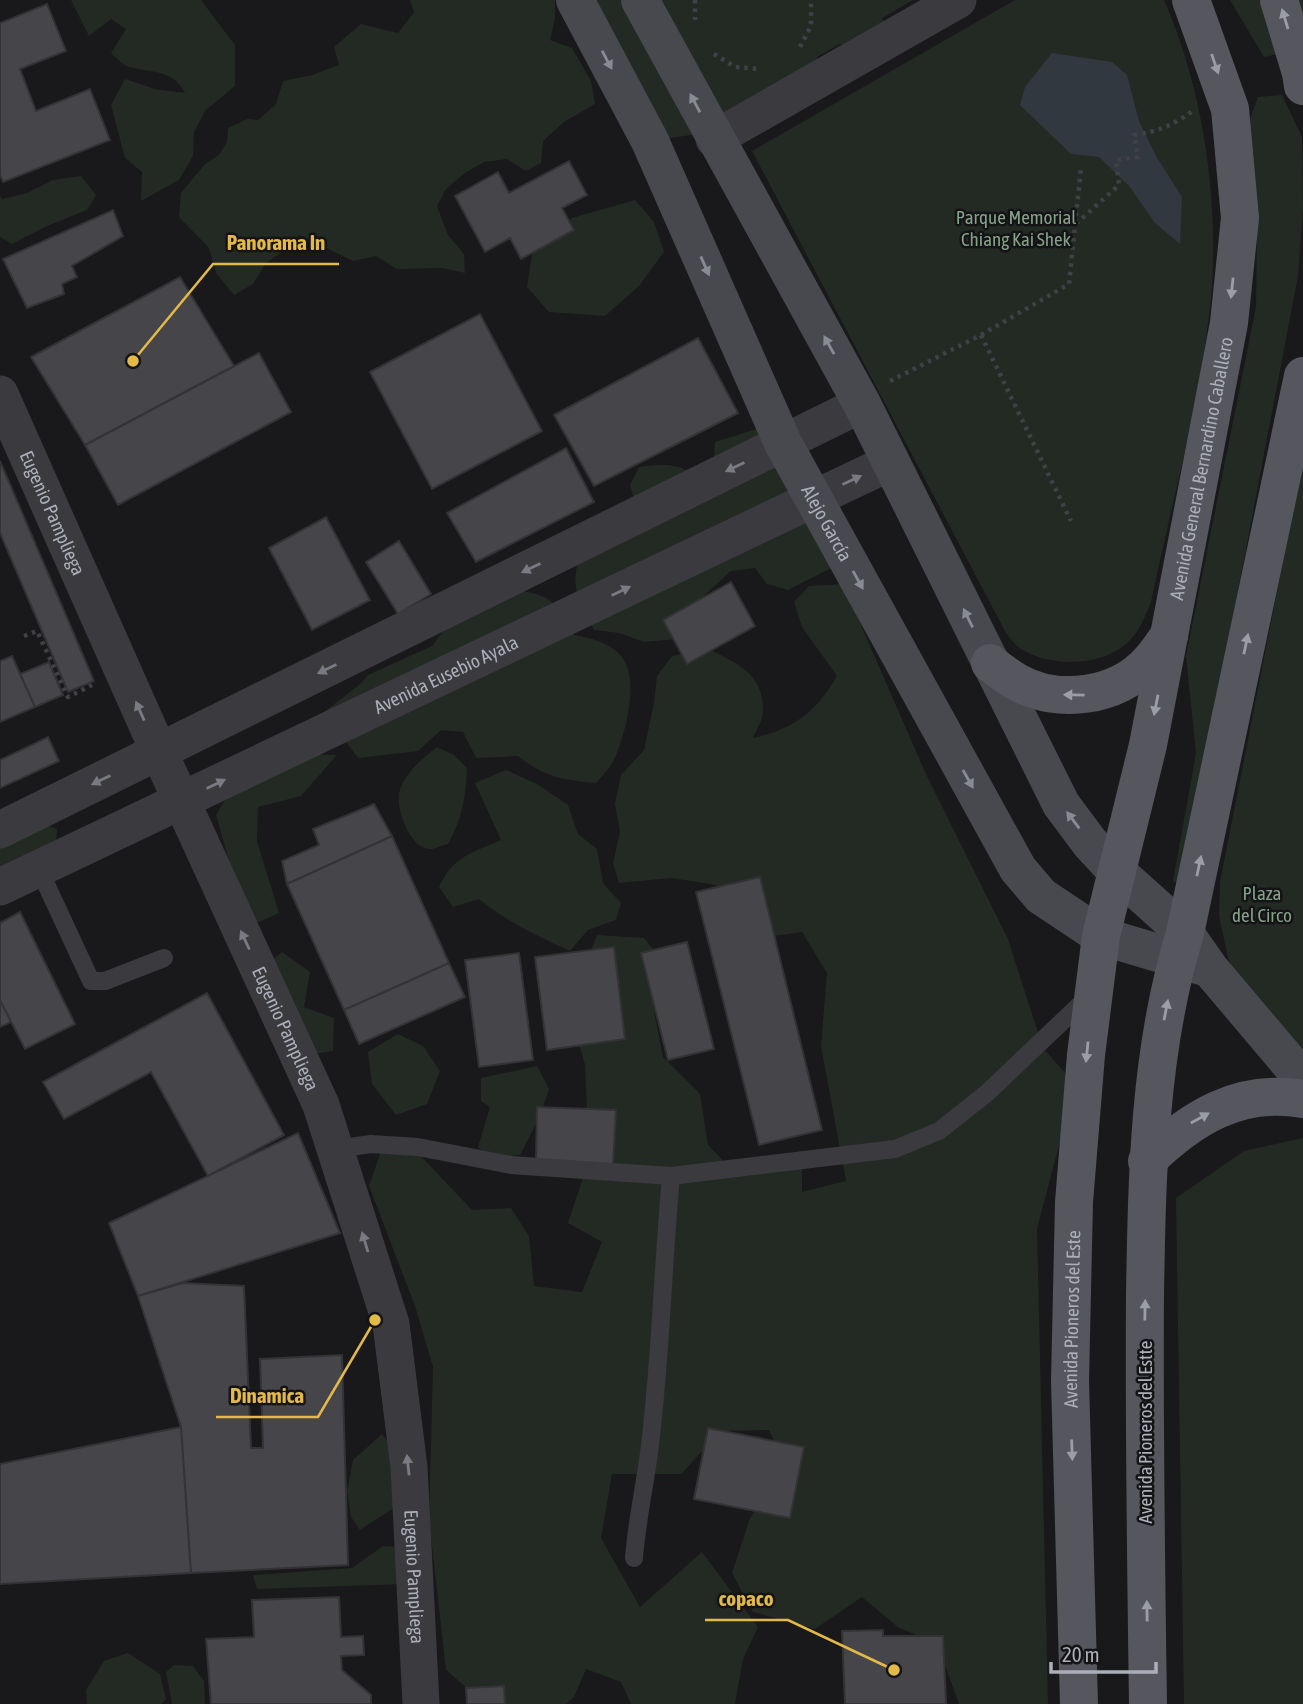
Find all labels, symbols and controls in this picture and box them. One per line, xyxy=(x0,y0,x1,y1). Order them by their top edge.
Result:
one-way arrow xyxy=(1279,8,1289,29)
one-way arrow xyxy=(601,50,613,70)
one-way arrow xyxy=(1210,54,1221,75)
one-way arrow xyxy=(689,93,701,112)
park label: Parque Memorial Chiang Kai Shek xyxy=(956,206,1076,250)
callout: Panorama In xyxy=(213,222,339,264)
text: Panorama In xyxy=(227,230,325,254)
one-way arrow xyxy=(700,255,711,276)
one-way arrow xyxy=(1227,277,1238,299)
one-way arrow xyxy=(823,335,835,354)
street label: Avenida General Bernardino Caballero xyxy=(1165,335,1237,602)
street label: Eugenio Pampliega xyxy=(16,447,90,579)
one-way arrow xyxy=(725,461,745,473)
one-way arrow xyxy=(842,475,862,486)
street label: Alejo García xyxy=(797,481,857,565)
one-way arrow xyxy=(521,562,541,573)
one-way arrow xyxy=(852,570,864,590)
one-way arrow xyxy=(611,585,631,597)
one-way arrow xyxy=(962,608,973,628)
street label: Avenida Eusebio Ayala xyxy=(370,631,521,718)
one-way arrow xyxy=(1241,633,1252,655)
one-way arrow xyxy=(317,663,337,674)
one-way arrow xyxy=(1062,689,1084,701)
one-way arrow xyxy=(1150,694,1161,716)
one-way arrow xyxy=(134,701,146,721)
one-way arrow xyxy=(962,770,974,789)
one-way arrow xyxy=(91,775,111,786)
one-way arrow xyxy=(206,778,226,790)
one-way arrow xyxy=(1066,811,1080,829)
one-way arrow xyxy=(1194,855,1205,877)
park label: Plaza del Circo xyxy=(1232,882,1292,926)
one-way arrow xyxy=(239,930,251,950)
street label: Eugenio Pampliega xyxy=(248,963,324,1094)
one-way arrow xyxy=(1161,999,1172,1021)
one-way arrow xyxy=(1081,1041,1092,1063)
one-way arrow xyxy=(1190,1112,1210,1124)
street label: Avenida Pioneros del Este xyxy=(1059,1230,1084,1408)
one-way arrow xyxy=(359,1232,369,1253)
one-way arrow xyxy=(1139,1299,1151,1321)
street label: Avenida Pioneros del Estte xyxy=(1134,1341,1156,1523)
callout: Dinamica xyxy=(216,1375,318,1417)
text: Dinamica xyxy=(230,1383,304,1407)
one-way arrow xyxy=(1066,1440,1078,1462)
one-way arrow xyxy=(403,1453,414,1475)
street label: Eugenio Pampliega xyxy=(400,1509,429,1644)
callout: copaco xyxy=(705,1578,788,1620)
text: copaco xyxy=(719,1586,774,1610)
one-way arrow xyxy=(1141,1600,1152,1622)
scale bar xyxy=(1051,1630,1156,1674)
text: 20 m xyxy=(1062,1642,1100,1666)

